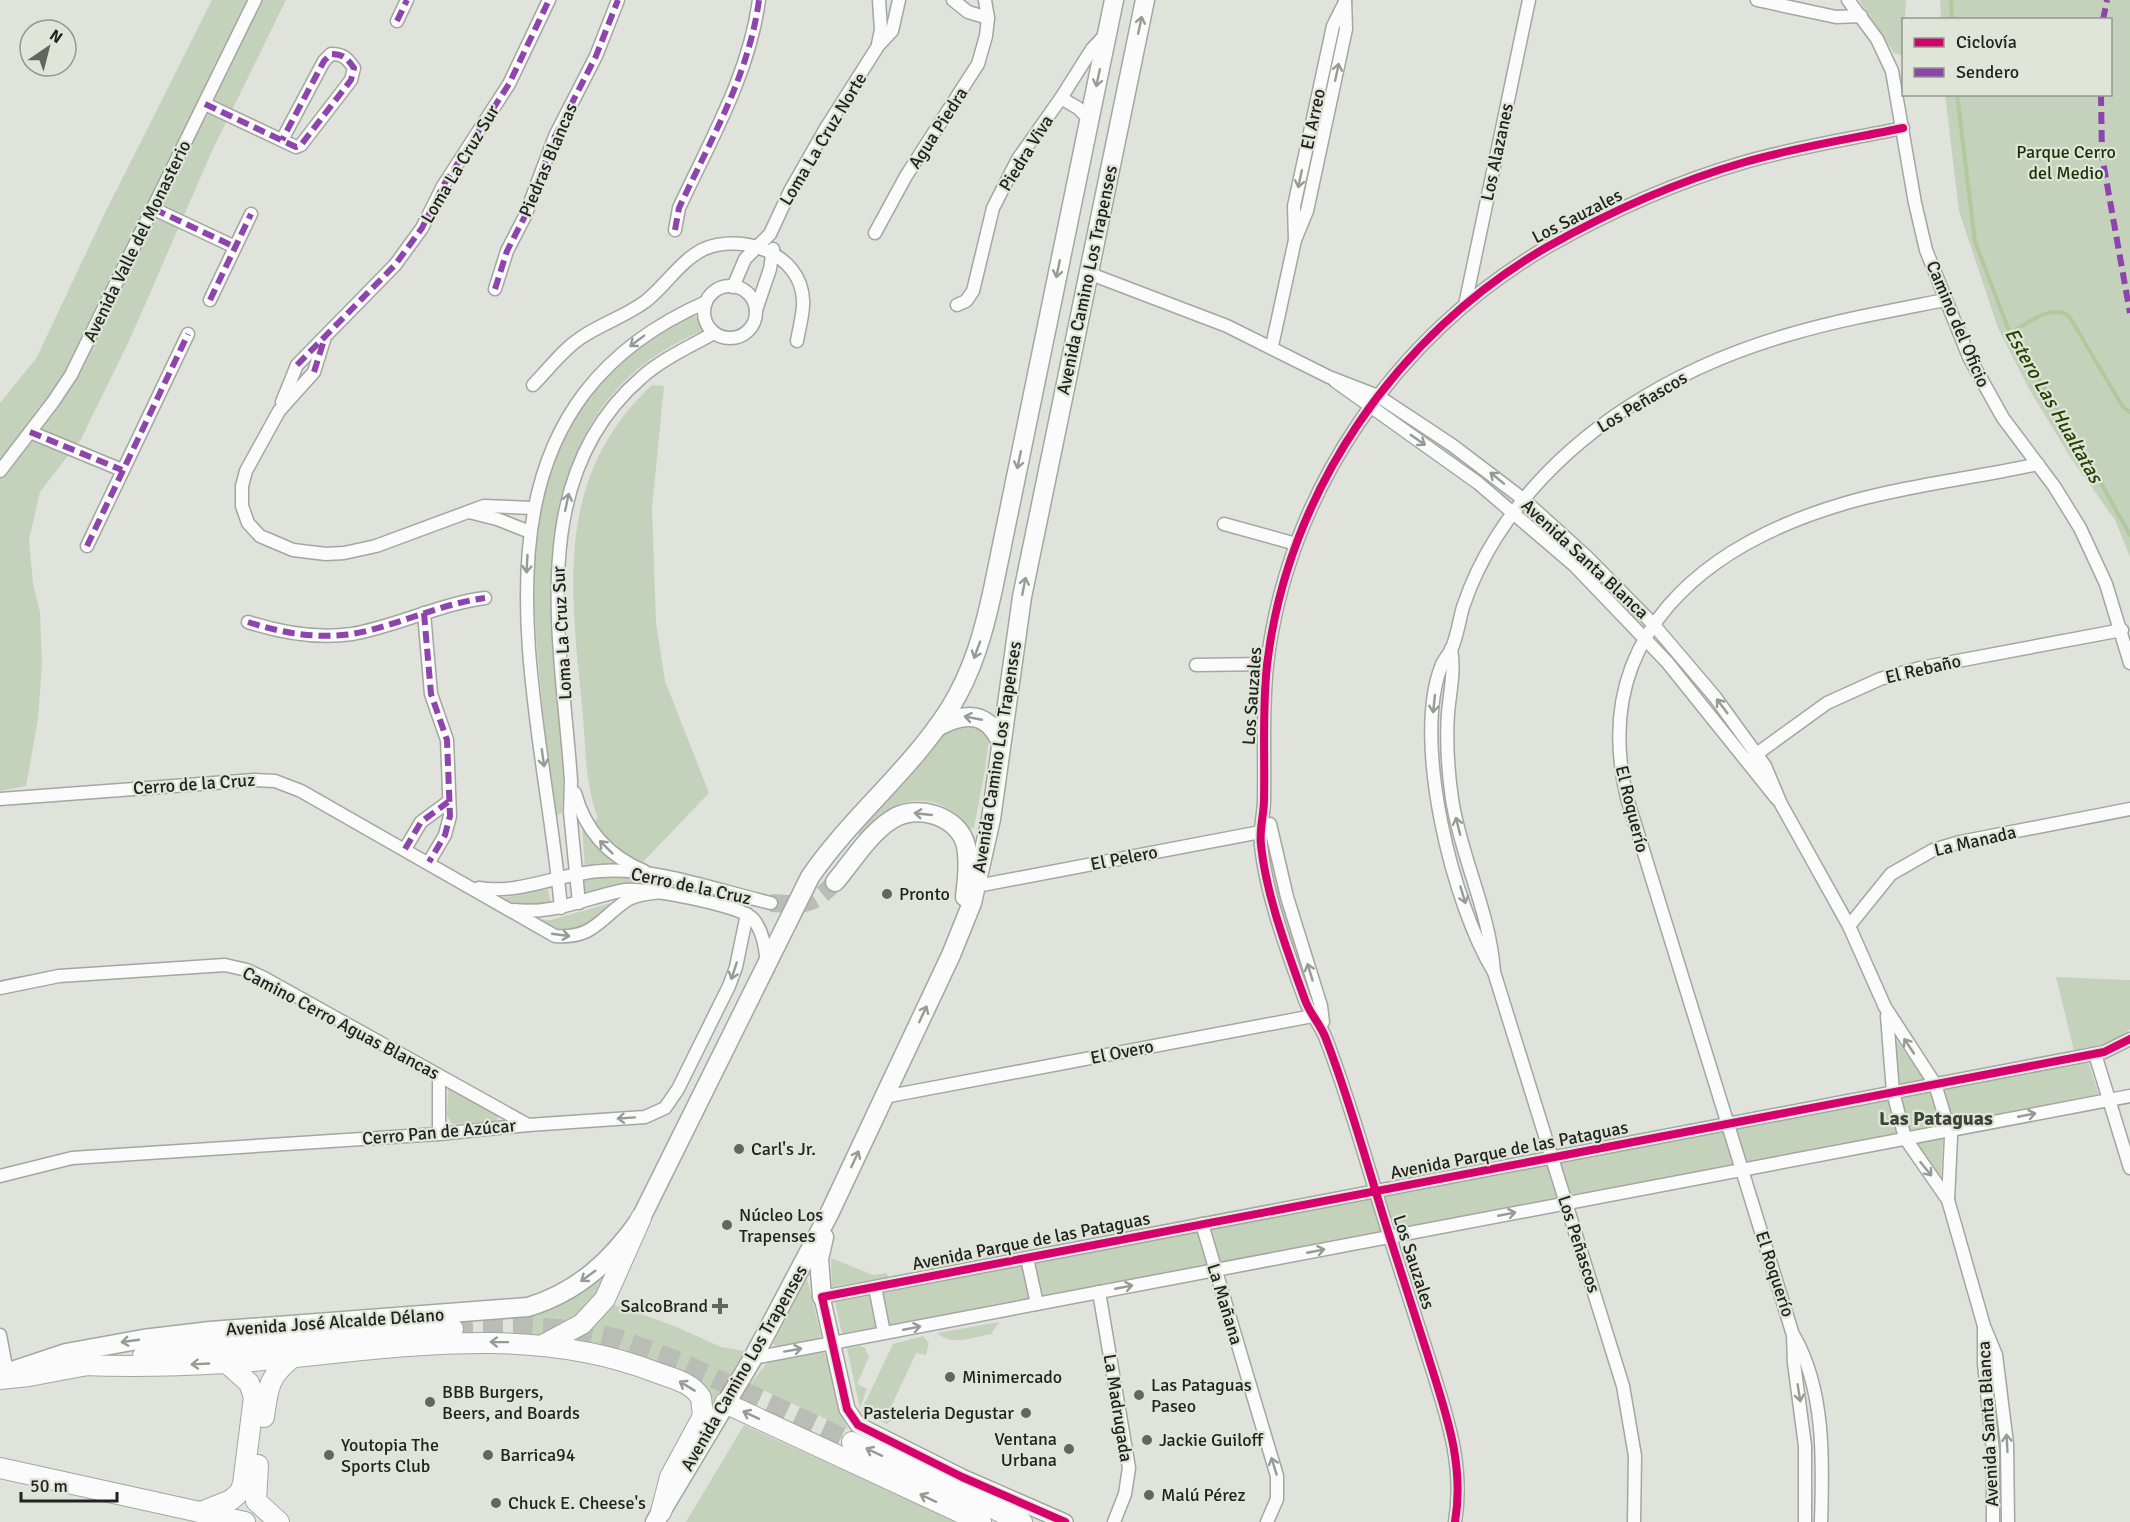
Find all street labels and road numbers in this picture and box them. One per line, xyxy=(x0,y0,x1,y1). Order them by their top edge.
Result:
street label: Loma La Cruz Norte xyxy=(775,69,871,209)
street label: Agua Piedra xyxy=(904,83,972,173)
street label: El Arreo xyxy=(1296,87,1330,151)
street label: Piedras Blancas xyxy=(514,100,582,220)
street label: Loma La Cruz Sur xyxy=(416,101,504,227)
street label: Los Alazanes xyxy=(1476,101,1518,203)
street label: Piedra Viva xyxy=(994,111,1058,195)
street label: Avenida Valle del Monasterio xyxy=(79,137,195,345)
street label: Avenida Camino Los Trapenses xyxy=(1052,163,1122,397)
street label: Los Sauzales xyxy=(1528,184,1626,248)
street label: Camino del Oficio xyxy=(1921,257,1995,391)
street label: Los Peñascos xyxy=(1593,366,1691,438)
street label: Avenida Santa Blanca xyxy=(1517,494,1653,624)
street label: Loma La Cruz Sur xyxy=(547,565,576,700)
street label: Avenida Camino Los Trapenses xyxy=(968,640,1026,874)
street label: Los Sauzales xyxy=(1238,646,1266,746)
street label: El Rebaño xyxy=(1883,650,1963,688)
street label: El Roquerío xyxy=(1611,763,1653,855)
street label: Cerro de la Cruz xyxy=(132,769,256,799)
street label: La Manada xyxy=(1932,821,2018,861)
street label: El Pelero xyxy=(1089,841,1159,875)
street label: Cerro de la Cruz xyxy=(629,863,753,909)
street label: Camino Cerro Aguas Blancas xyxy=(239,962,443,1084)
street label: El Overo xyxy=(1089,1035,1155,1069)
street label: Cerro Pan de Azúcar xyxy=(361,1114,517,1150)
street label: Avenida Parque de las Pataguas xyxy=(1388,1116,1630,1184)
street label: Los Peñascos xyxy=(1553,1192,1605,1296)
street label: Avenida Parque de las Pataguas xyxy=(910,1207,1152,1275)
street label: Los Sauzales xyxy=(1388,1212,1440,1312)
street label: El Roquerío xyxy=(1751,1228,1799,1320)
street label: Avenida Camino Los Trapenses xyxy=(676,1261,812,1475)
street label: La Mañana xyxy=(1202,1261,1248,1347)
street label: Avenida José Alcalde Délano xyxy=(225,1303,445,1341)
street label: Avenida Santa Blanca xyxy=(1973,1340,2003,1508)
street label: La Madrugada xyxy=(1099,1352,1137,1464)

